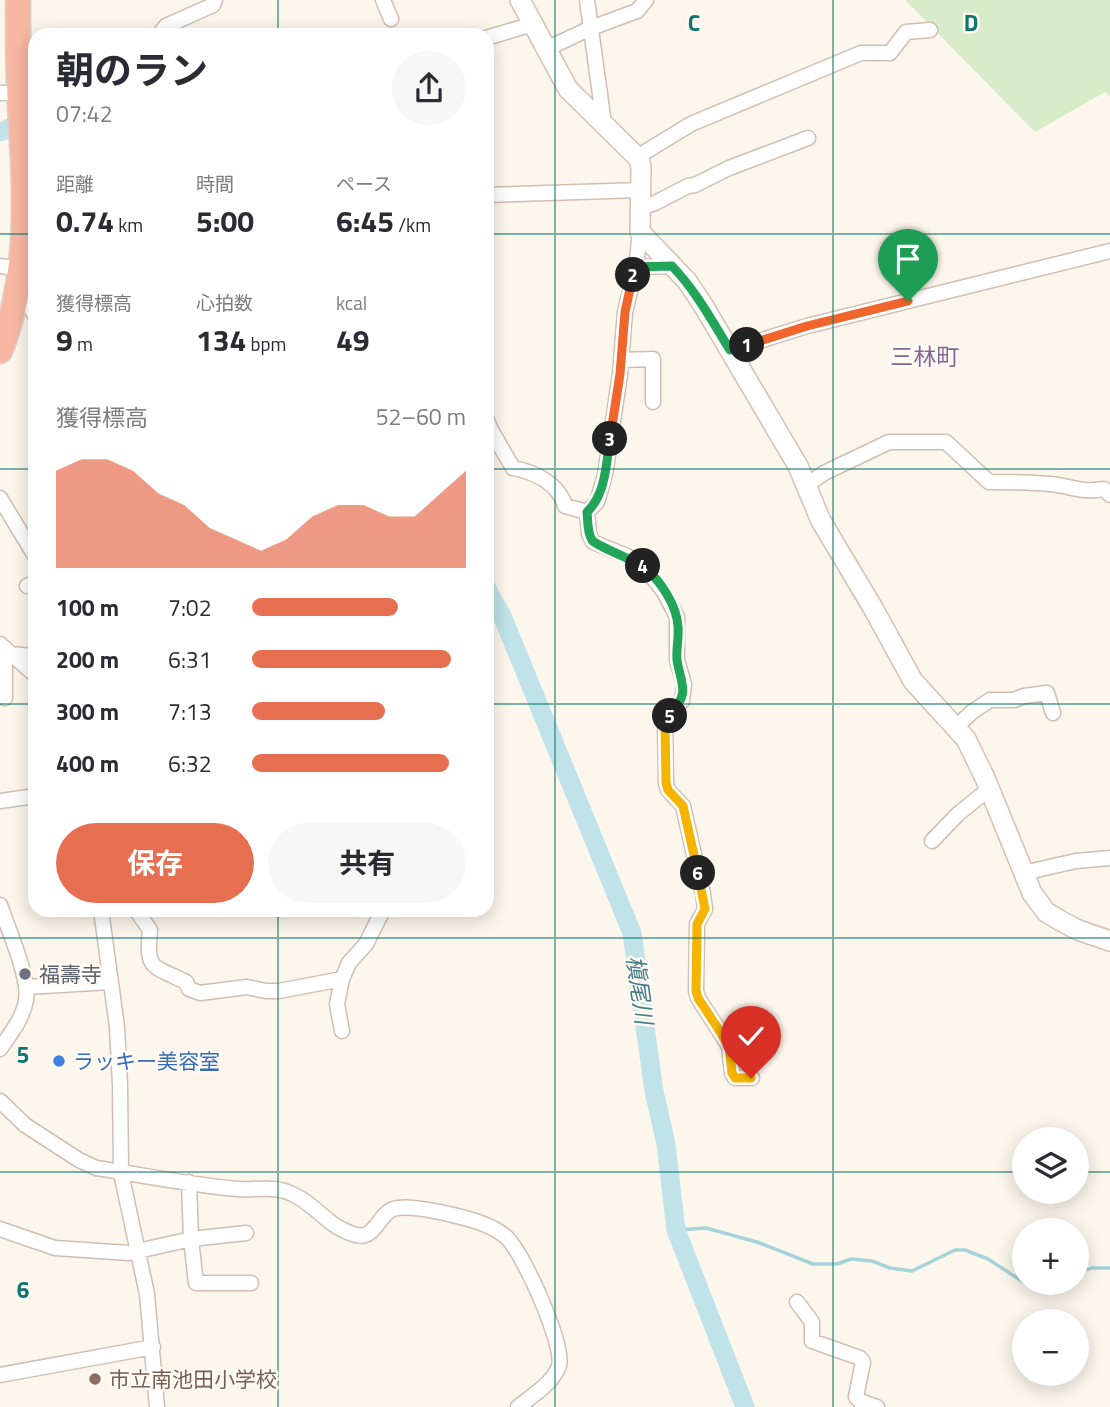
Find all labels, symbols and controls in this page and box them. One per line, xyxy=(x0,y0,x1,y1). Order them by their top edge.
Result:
text: C xyxy=(688,5,700,40)
text: D xyxy=(964,5,978,40)
text: 朝のラン xyxy=(56,41,208,99)
button: share xyxy=(392,51,466,125)
text: 07:42 xyxy=(56,96,113,131)
text: 距離 xyxy=(56,169,94,198)
text: 時間 xyxy=(196,169,234,198)
text: ペース xyxy=(336,169,392,198)
text: 0.74 xyxy=(56,198,114,244)
text: 5:00 xyxy=(196,198,254,244)
text: 6:45 xyxy=(336,198,394,244)
text: km xyxy=(114,210,143,239)
text: /km xyxy=(394,210,431,239)
pin xyxy=(878,229,938,301)
icon: arrive xyxy=(889,240,927,278)
pin: 2 xyxy=(616,258,650,292)
text: 2 xyxy=(627,260,638,289)
text: 獲得標高 xyxy=(56,288,132,317)
text: 心拍数 xyxy=(196,288,253,317)
text: kcal xyxy=(336,288,367,317)
text: 9 xyxy=(56,317,73,363)
text: 134 xyxy=(196,317,246,363)
text: 49 xyxy=(336,317,370,363)
pin: 1 xyxy=(730,328,764,362)
text: m xyxy=(73,329,93,358)
text: bpm xyxy=(246,329,286,358)
text: 1 xyxy=(741,330,752,359)
district label: 三林町 xyxy=(891,339,960,374)
text: 52–60 m xyxy=(376,399,466,434)
text: 獲得標高 xyxy=(56,400,148,435)
pin: 3 xyxy=(592,422,628,457)
text: 3 xyxy=(604,424,615,453)
pin: 4 xyxy=(626,548,660,584)
text: 4 xyxy=(637,551,648,580)
text: 100 m xyxy=(56,590,119,625)
text: 7:02 xyxy=(168,590,212,625)
text: 200 m xyxy=(56,642,119,677)
text: 6:31 xyxy=(168,642,212,677)
text: 300 m xyxy=(56,694,119,729)
text: 7:13 xyxy=(168,694,212,729)
pin: 5 xyxy=(652,698,688,734)
text: 5 xyxy=(664,701,675,730)
text: 400 m xyxy=(56,746,119,781)
text: 6:32 xyxy=(168,746,212,781)
button: 保存 xyxy=(56,823,254,903)
button: 共有 xyxy=(268,823,466,903)
pin: 6 xyxy=(680,856,716,890)
text: 6 xyxy=(692,858,703,887)
water label: 槇尾川 xyxy=(618,953,663,1030)
place label: 福壽寺 xyxy=(39,958,102,990)
marker: 福壽寺 xyxy=(17,966,33,982)
pin xyxy=(721,1006,781,1078)
icon: check xyxy=(732,1017,770,1055)
text: 5 xyxy=(17,1037,29,1072)
place label: ラッキー美容室 xyxy=(73,1045,220,1077)
marker: ラッキー美容室 xyxy=(51,1053,67,1069)
map controls xyxy=(1012,1127,1089,1386)
button: layers xyxy=(1012,1127,1089,1204)
button: + xyxy=(1012,1218,1089,1295)
text: 6 xyxy=(17,1272,30,1307)
button: − xyxy=(1012,1309,1089,1386)
place label: 市立南池田小学校 xyxy=(109,1363,277,1395)
marker: 市立南池田小学校 xyxy=(87,1371,103,1387)

